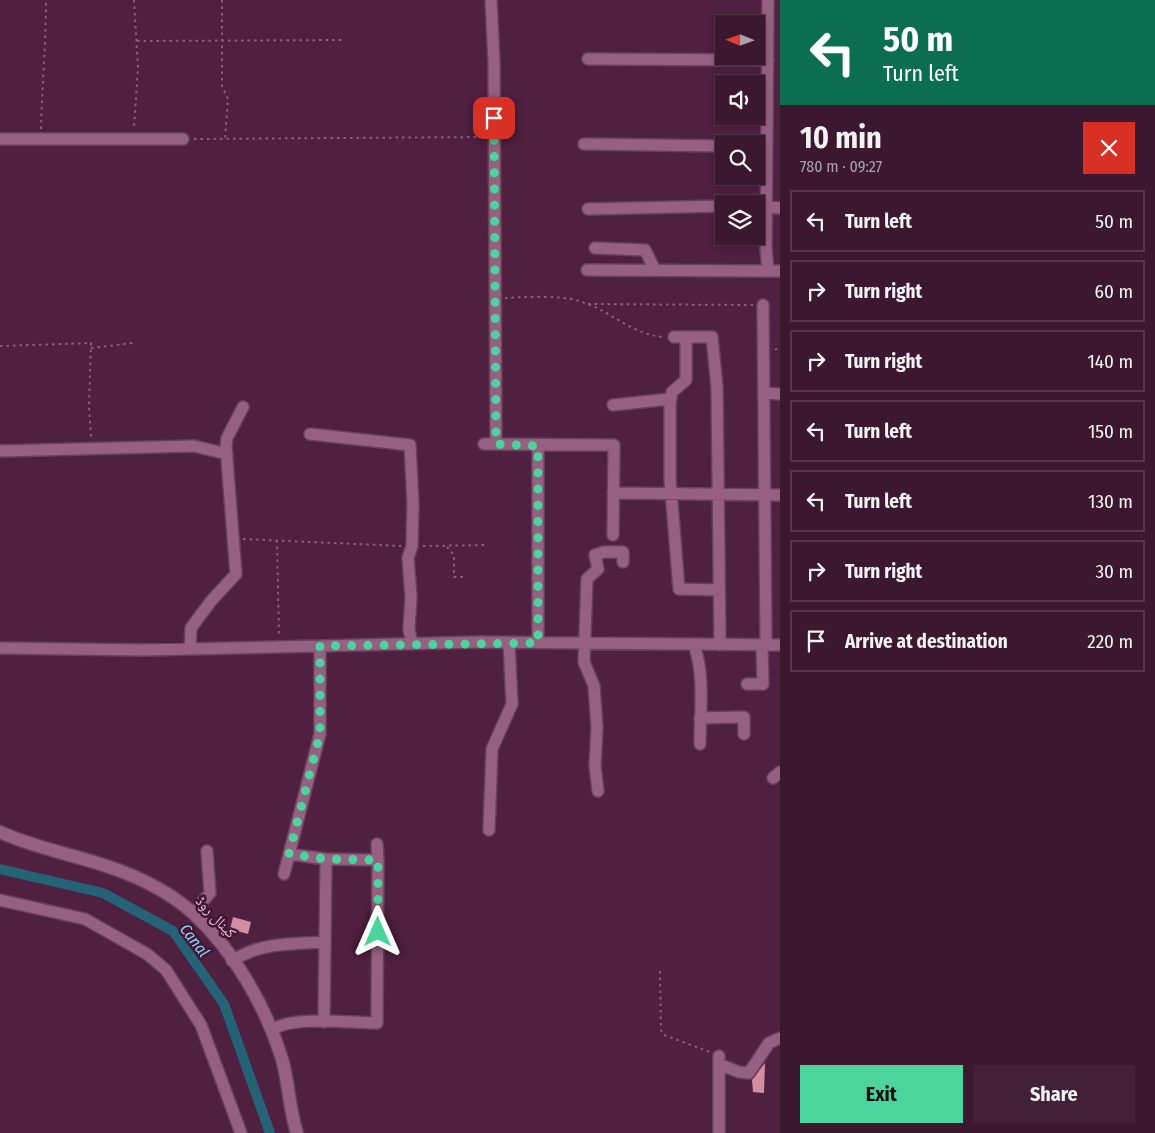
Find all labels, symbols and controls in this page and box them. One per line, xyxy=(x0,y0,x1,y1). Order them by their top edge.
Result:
north arrow xyxy=(715,15,765,65)
map controls xyxy=(715,15,765,245)
text: 50 m xyxy=(883,18,953,60)
icon: left xyxy=(800,20,865,85)
text: Turn left xyxy=(883,60,959,87)
button: sound xyxy=(715,75,765,125)
pin xyxy=(473,97,515,139)
icon: arrive xyxy=(480,104,508,132)
text: 10 min xyxy=(800,120,882,156)
button: close xyxy=(1083,122,1135,174)
button: search xyxy=(715,135,765,185)
text: 780 m · 09:27 xyxy=(800,157,882,176)
button: layers xyxy=(715,195,765,245)
icon: left xyxy=(802,207,830,235)
text: Turn left xyxy=(845,210,912,233)
text: 50 m xyxy=(1095,210,1133,233)
icon: right xyxy=(802,277,830,305)
text: Turn right xyxy=(845,280,922,303)
text: 60 m xyxy=(1095,280,1133,303)
icon: right xyxy=(802,347,830,375)
text: Turn right xyxy=(845,350,922,373)
text: 140 m xyxy=(1087,350,1133,373)
icon: left xyxy=(802,417,830,445)
text: Turn left xyxy=(845,420,912,443)
text: 150 m xyxy=(1088,420,1133,443)
icon: left xyxy=(802,487,830,515)
text: Turn left xyxy=(845,490,912,513)
text: 130 m xyxy=(1088,490,1133,513)
icon: right xyxy=(802,557,830,585)
text: Turn right xyxy=(845,560,922,583)
text: 30 m xyxy=(1095,560,1133,583)
icon: arrive xyxy=(802,627,830,655)
text: Arrive at destination xyxy=(845,630,1008,653)
text: 220 m xyxy=(1087,630,1133,653)
street label: کینال روڈ xyxy=(191,892,240,943)
position arrow xyxy=(351,905,403,957)
water label: Canal xyxy=(176,920,213,961)
button: Exit xyxy=(800,1065,963,1123)
button: Share xyxy=(973,1065,1135,1123)

